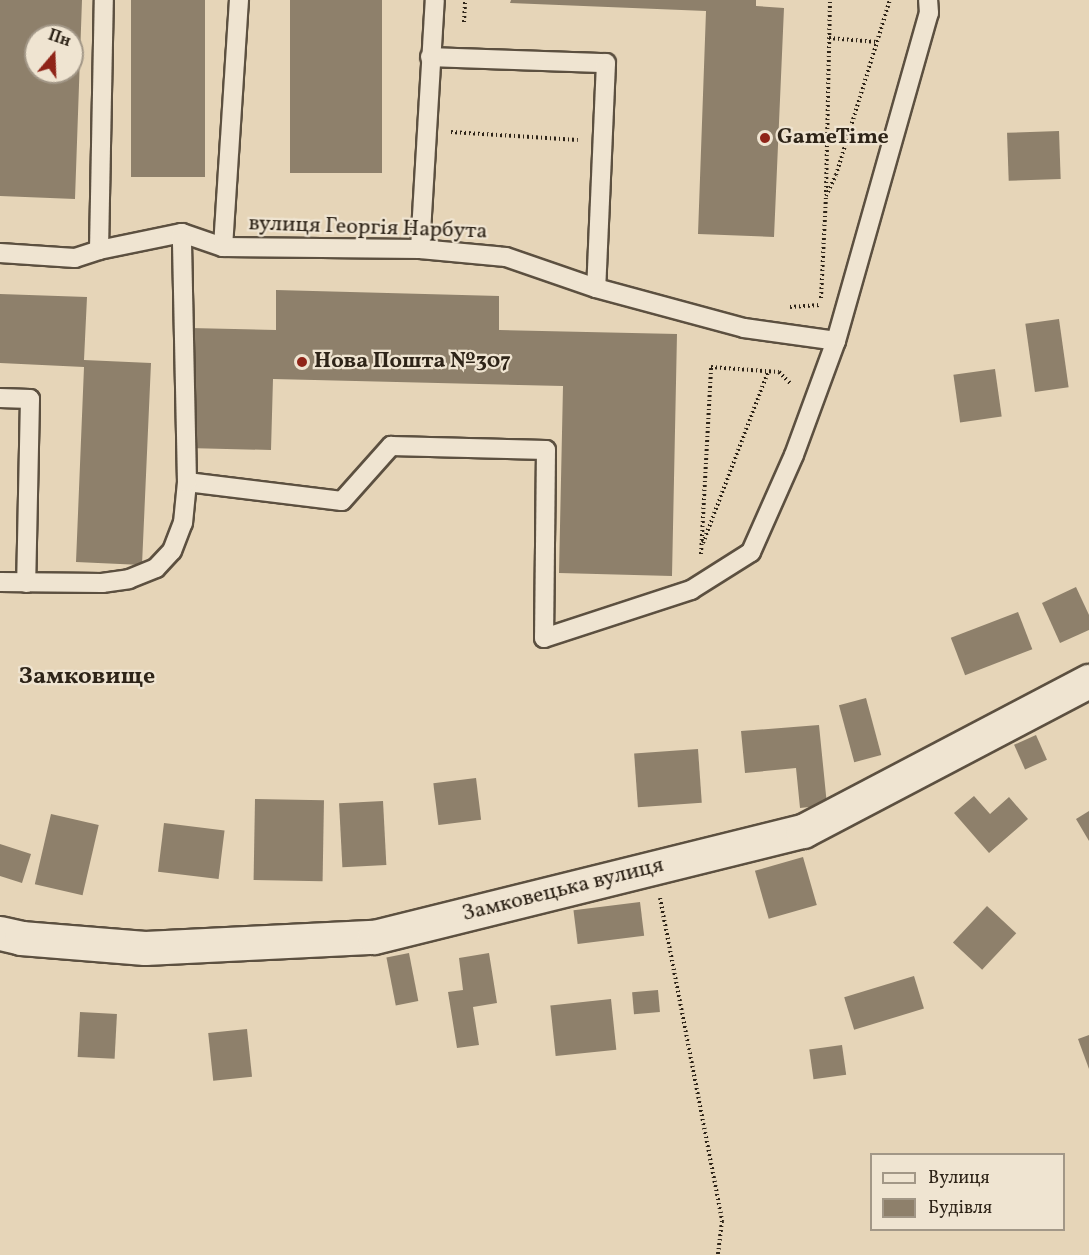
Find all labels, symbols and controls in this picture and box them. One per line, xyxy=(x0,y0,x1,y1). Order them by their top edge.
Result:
north arrow xyxy=(24,24,84,84)
text: Пн xyxy=(45,25,74,53)
place label: GameTime xyxy=(777,125,889,151)
marker: GameTime xyxy=(758,131,772,145)
street label: вулиця Георгія Нарбута xyxy=(248,211,488,245)
place label: Нова Пошта №307 xyxy=(314,349,511,375)
marker: Нова Пошта №307 xyxy=(295,355,309,369)
district label: Замковище xyxy=(19,664,155,692)
street label: Замковецька вулиця xyxy=(460,852,666,928)
legend xyxy=(870,1153,1065,1231)
text: Вулиця xyxy=(928,1166,990,1191)
text: Будівля xyxy=(928,1196,992,1221)

